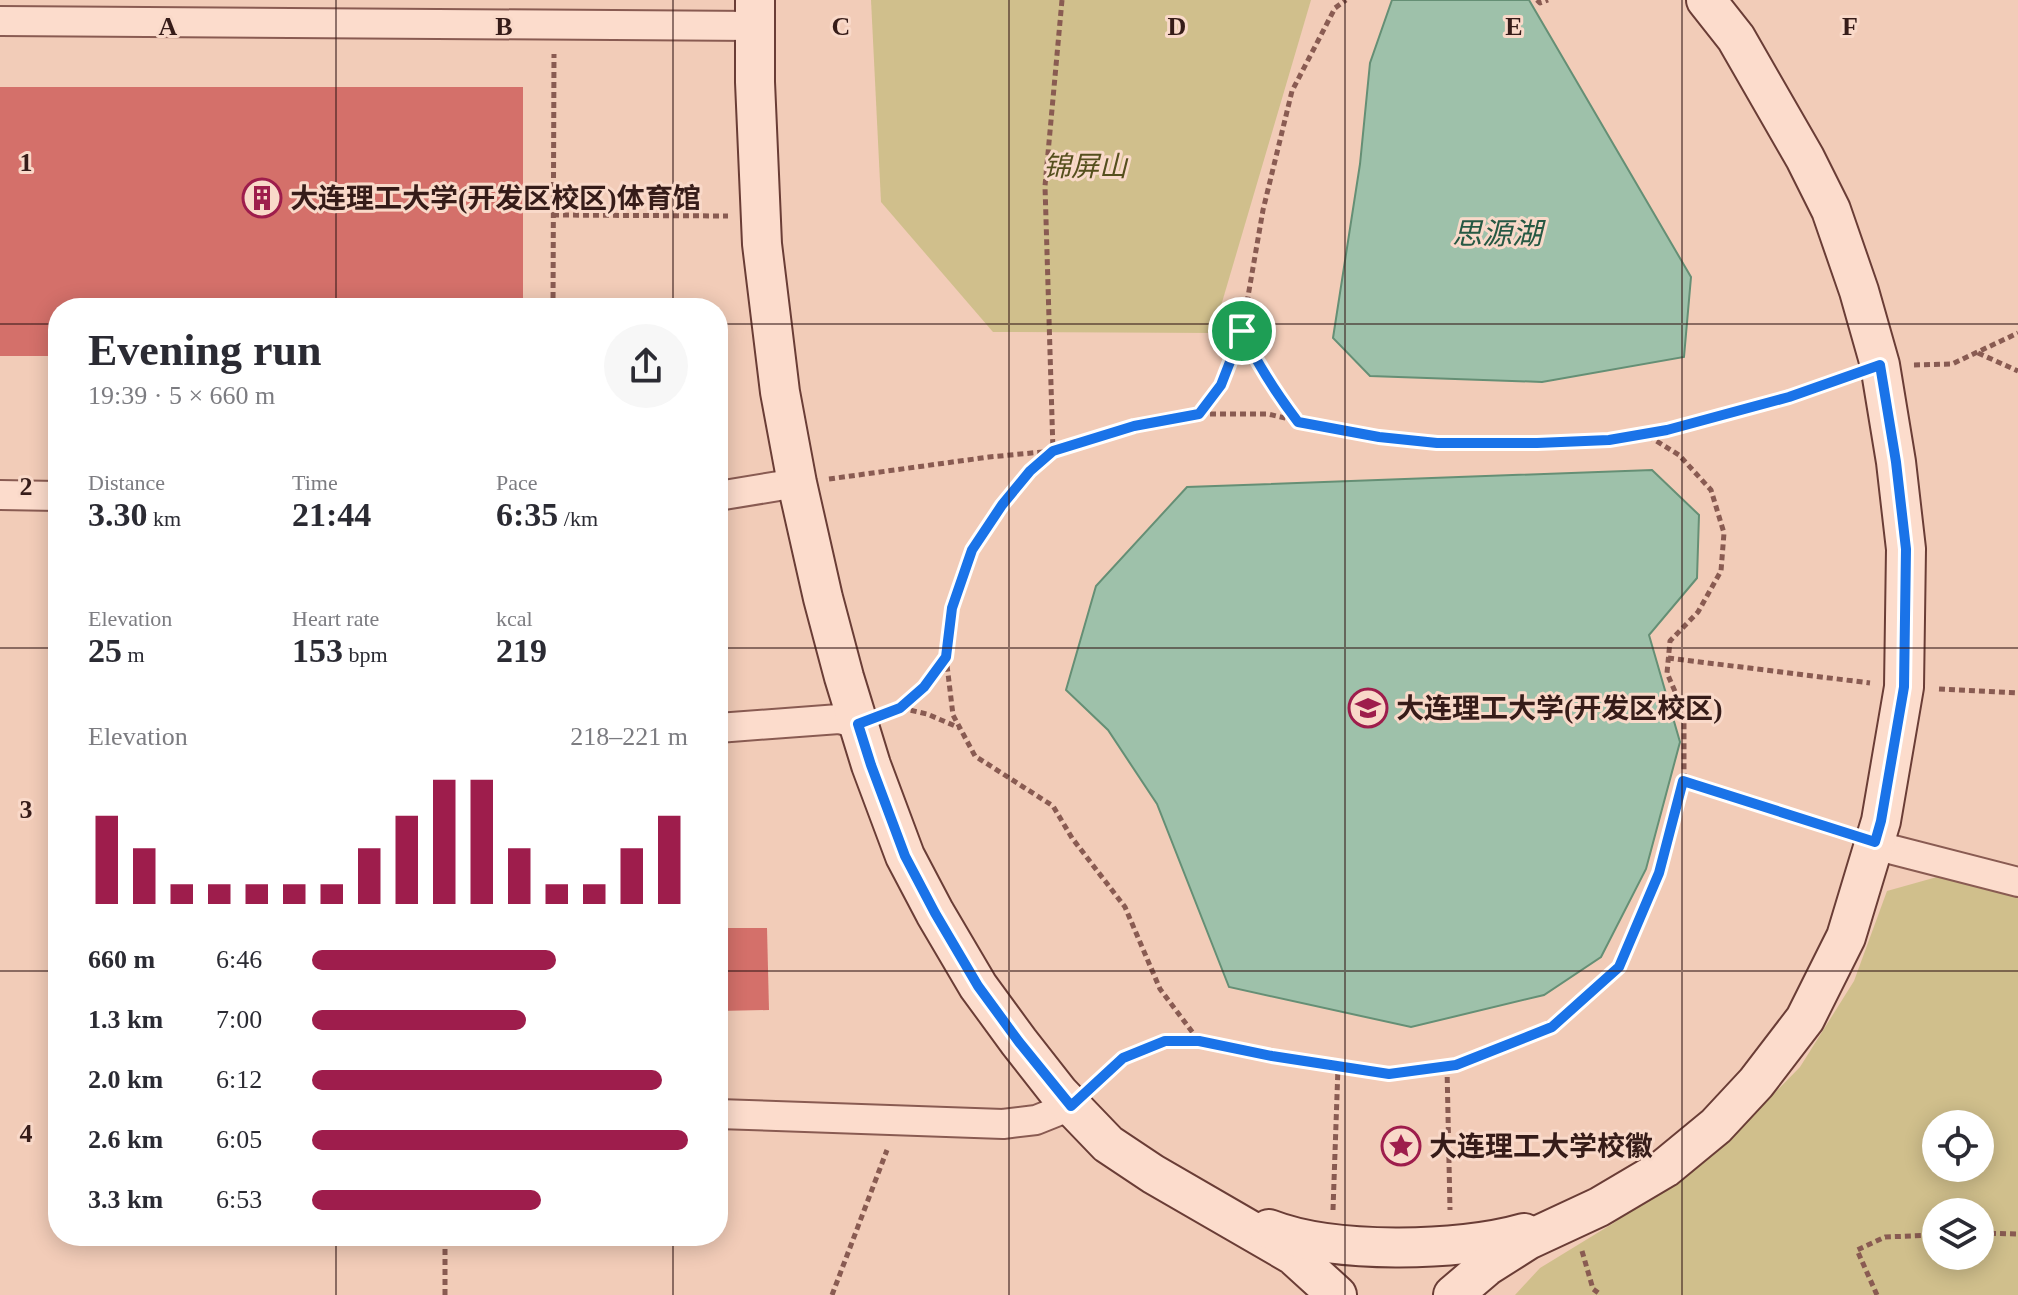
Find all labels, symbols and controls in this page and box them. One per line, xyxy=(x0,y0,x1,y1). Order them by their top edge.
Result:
text: A xyxy=(159,12,178,41)
text: B xyxy=(495,12,513,41)
text: C xyxy=(832,12,850,41)
text: D xyxy=(1168,12,1186,41)
text: E xyxy=(1505,12,1523,41)
text: F xyxy=(1842,12,1858,41)
text: 1 xyxy=(20,148,33,177)
park label: 锦屏山 xyxy=(1043,151,1129,182)
building icon: 大连理工大学(开发区校区)体育馆 xyxy=(241,177,283,219)
place label: 大连理工大学(开发区校区)体育馆 xyxy=(290,183,701,214)
water label: 思源湖 xyxy=(1452,217,1546,250)
pin xyxy=(1208,297,1276,365)
icon: arrive xyxy=(1220,309,1264,353)
button: share xyxy=(604,324,688,408)
text: Evening run xyxy=(88,326,322,375)
text: 19:39 · 5 × 660 m xyxy=(88,381,275,410)
text: Distance xyxy=(88,470,165,495)
text: Time xyxy=(292,470,338,495)
text: Pace xyxy=(496,470,538,495)
text: 2 xyxy=(20,472,33,501)
text: 3.30 xyxy=(88,496,148,533)
text: 21:44 xyxy=(292,496,371,533)
text: 6:35 xyxy=(496,496,558,533)
text: km xyxy=(148,506,181,531)
text: /km xyxy=(558,506,598,531)
text: Elevation xyxy=(88,606,172,631)
text: Heart rate xyxy=(292,606,379,631)
text: kcal xyxy=(496,606,533,631)
text: 25 xyxy=(88,632,122,669)
text: 153 xyxy=(292,632,343,669)
text: 219 xyxy=(496,632,547,669)
text: m xyxy=(122,642,145,667)
text: bpm xyxy=(343,642,388,667)
school or university icon: 大连理工大学(开发区校区) xyxy=(1347,687,1389,729)
place label: 大连理工大学(开发区校区) xyxy=(1396,693,1723,724)
text: Elevation xyxy=(88,722,188,751)
text: 218–221 m xyxy=(570,722,688,751)
text: 3 xyxy=(20,795,33,824)
text: 660 m xyxy=(88,945,155,974)
text: 6:46 xyxy=(216,945,262,974)
text: 1.3 km xyxy=(88,1005,163,1034)
text: 7:00 xyxy=(216,1005,262,1034)
text: 2.0 km xyxy=(88,1065,163,1094)
text: 6:12 xyxy=(216,1065,262,1094)
map controls xyxy=(1922,1110,1994,1270)
button: locate xyxy=(1922,1110,1994,1182)
text: 4 xyxy=(20,1119,33,1148)
text: 2.6 km xyxy=(88,1125,163,1154)
text: 6:05 xyxy=(216,1125,262,1154)
place icon: 大连理工大学校徽 xyxy=(1380,1125,1422,1167)
place label: 大连理工大学校徽 xyxy=(1429,1131,1653,1162)
text: 3.3 km xyxy=(88,1185,163,1214)
text: 6:53 xyxy=(216,1185,262,1214)
button: layers xyxy=(1922,1198,1994,1270)

